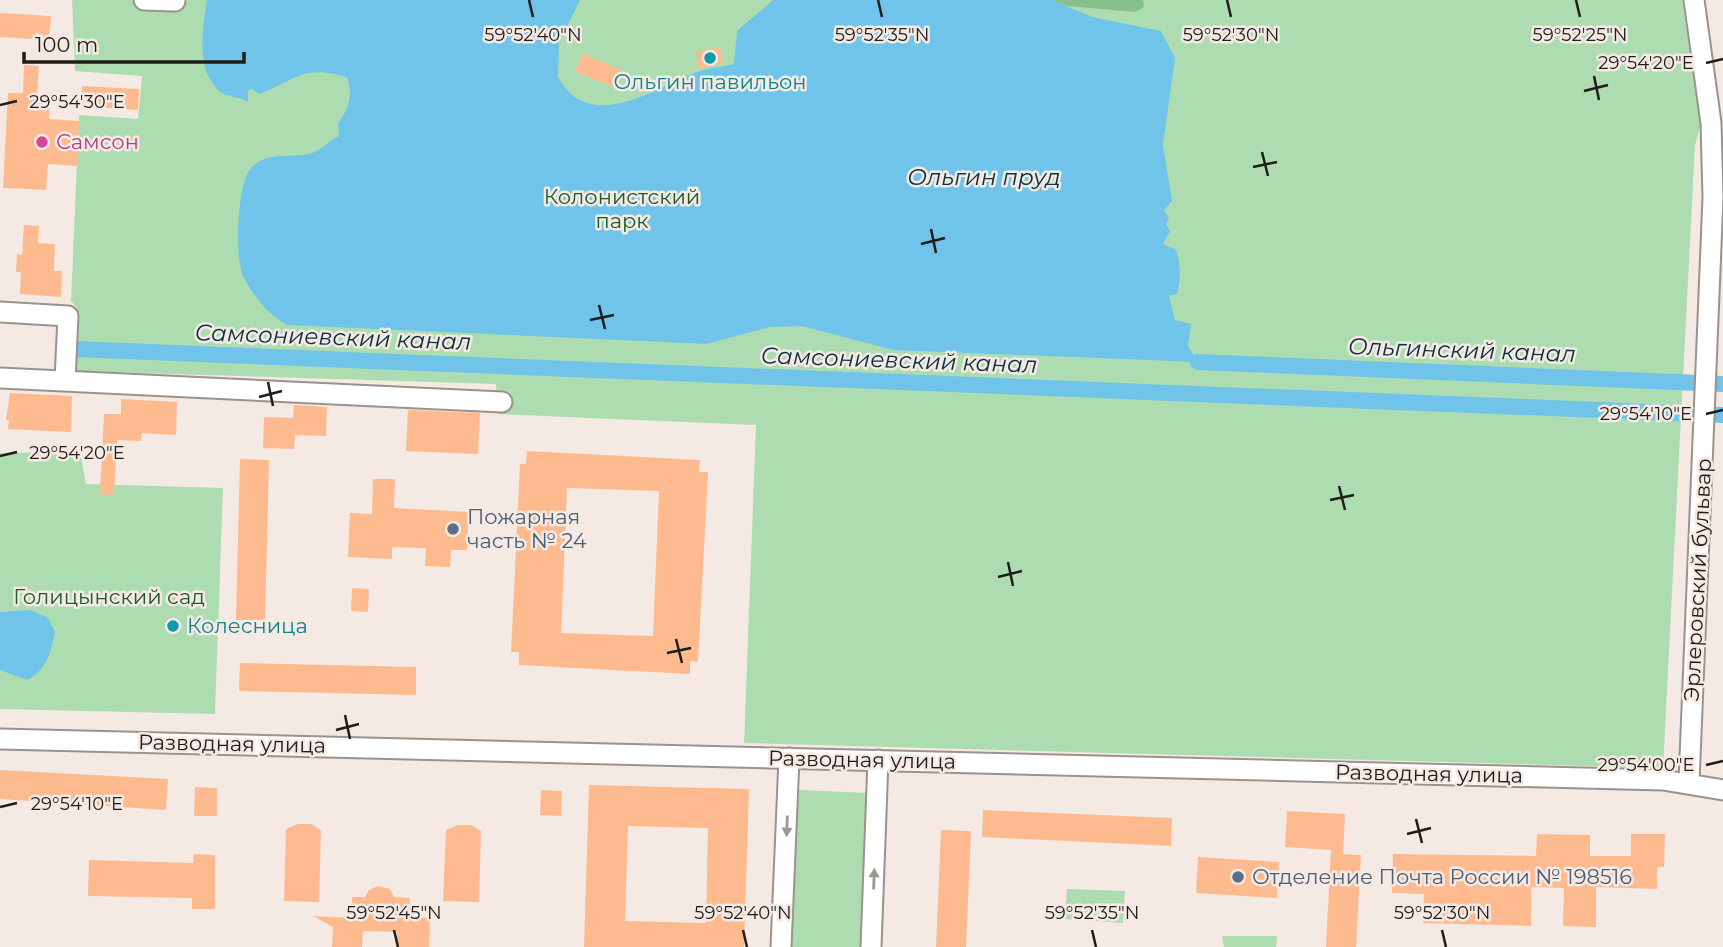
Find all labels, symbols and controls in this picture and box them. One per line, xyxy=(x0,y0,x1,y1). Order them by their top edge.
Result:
scale bar xyxy=(24,21,245,65)
text: 59°52'40"N xyxy=(484,24,582,46)
text: 59°52'35"N xyxy=(835,24,929,46)
text: 59°52'30"N xyxy=(1183,24,1279,46)
text: 59°52'25"N xyxy=(1532,24,1628,46)
text: 100 m xyxy=(35,32,98,57)
marker: Ольгин павильон xyxy=(702,50,718,66)
text: 29°54'20"E xyxy=(1598,52,1694,74)
place label: Ольгин павильон xyxy=(614,69,806,94)
text: 29°54'30"E xyxy=(29,91,125,113)
place label: Самсон xyxy=(56,129,139,154)
marker: Самсон xyxy=(34,134,50,150)
water label: Ольгин пруд xyxy=(907,163,1061,191)
park label: Колонистский парк xyxy=(544,184,700,233)
water label: Самсониевский канал xyxy=(194,318,472,356)
water label: Ольгинский канал xyxy=(1348,332,1576,368)
water label: Самсониевский канал xyxy=(760,341,1038,379)
text: 29°54'10"E xyxy=(1600,403,1692,425)
text: 29°54'20"E xyxy=(29,442,125,464)
street label: Эрлеровский бульвар xyxy=(1679,458,1716,702)
place label: Пожарная часть № 24 xyxy=(467,504,587,553)
marker: Пожарная часть № 24 xyxy=(445,521,461,537)
park label: Голицынский сад xyxy=(13,584,205,609)
place label: Колесница xyxy=(187,613,308,638)
marker: Колесница xyxy=(165,618,181,634)
street label: Разводная улица xyxy=(138,729,326,758)
street label: Разводная улица xyxy=(768,745,956,774)
text: 29°54'00"E xyxy=(1598,754,1694,776)
street label: Разводная улица xyxy=(1335,759,1523,788)
text: 29°54'10"E xyxy=(31,793,123,815)
one-way arrow xyxy=(781,816,792,838)
place label: Отделение Почта России № 198516 xyxy=(1252,864,1632,889)
one-way arrow xyxy=(868,868,879,890)
marker: Отделение Почта России № 198516 xyxy=(1230,869,1246,885)
text: 59°52'45"N xyxy=(346,902,442,924)
text: 59°52'40"N xyxy=(694,902,792,924)
text: 59°52'35"N xyxy=(1045,902,1139,924)
text: 59°52'30"N xyxy=(1394,902,1490,924)

